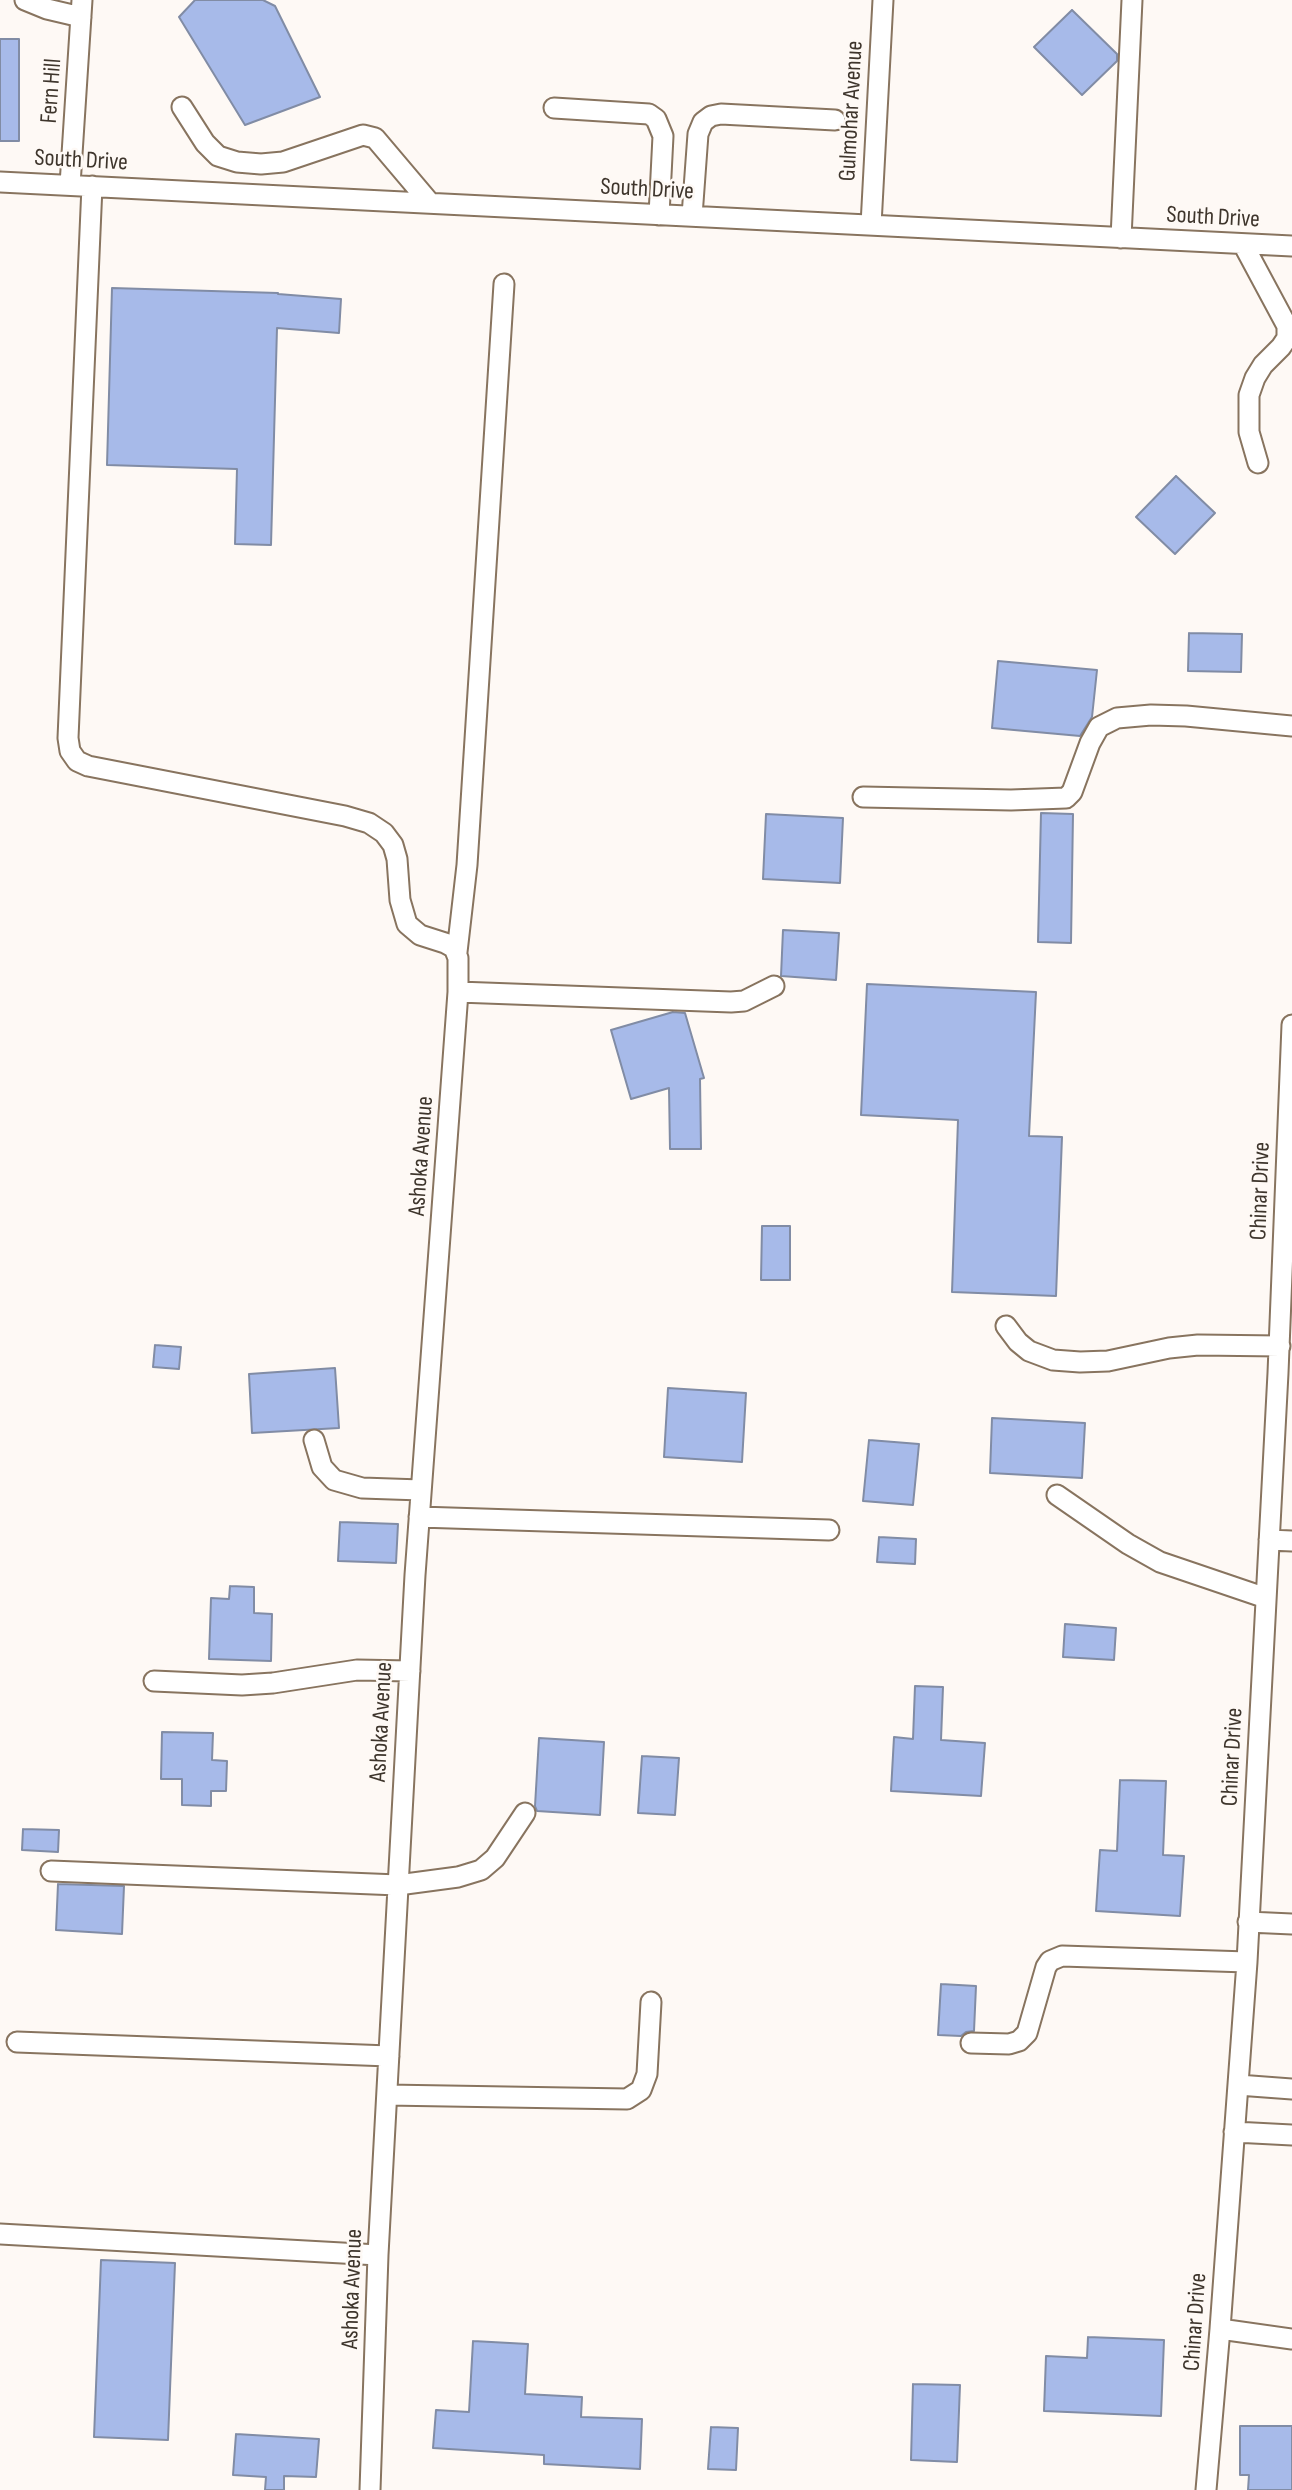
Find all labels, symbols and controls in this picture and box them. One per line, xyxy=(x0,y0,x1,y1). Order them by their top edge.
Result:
street label: Gulmohar Avenue xyxy=(834,40,870,182)
street label: Fern Hill xyxy=(35,58,69,124)
street label: South Drive xyxy=(34,144,128,178)
street label: South Drive xyxy=(600,173,694,207)
street label: South Drive xyxy=(1166,201,1260,235)
street label: Ashoka Avenue xyxy=(403,1095,441,1217)
street label: Chinar Drive xyxy=(1245,1141,1277,1241)
street label: Ashoka Avenue xyxy=(364,1661,400,1783)
street label: Chinar Drive xyxy=(1216,1707,1250,1807)
street label: Ashoka Avenue xyxy=(337,2228,369,2350)
street label: Chinar Drive xyxy=(1178,2272,1214,2372)

